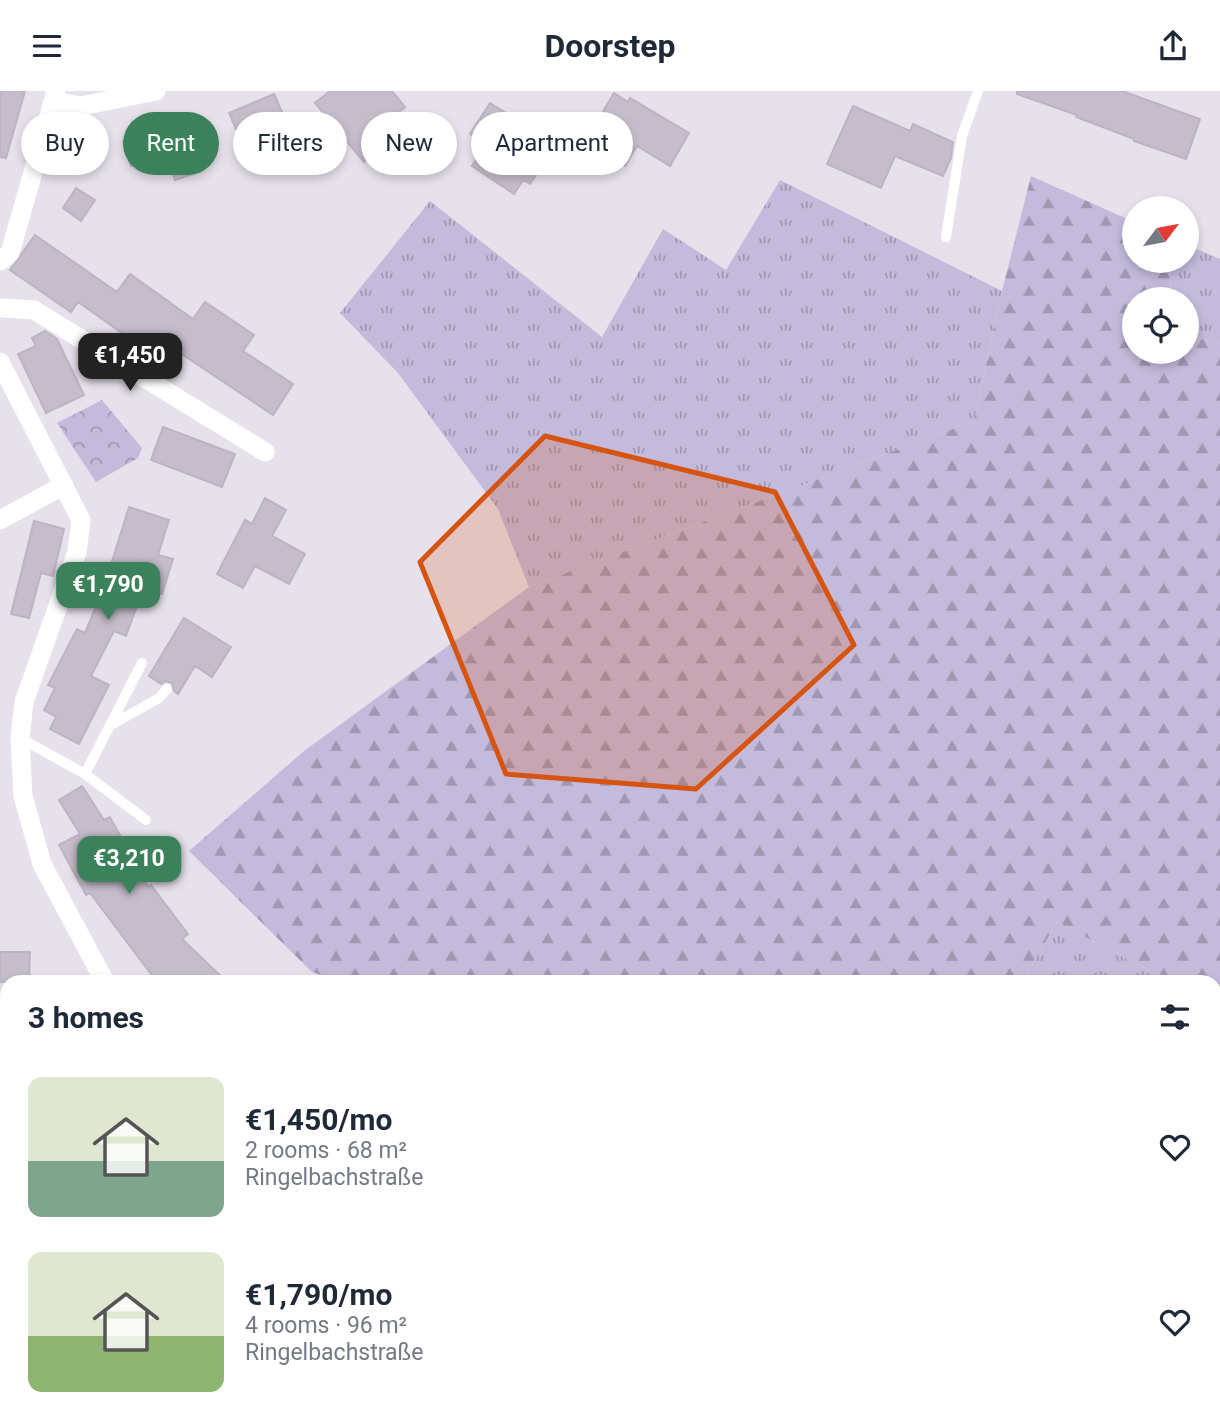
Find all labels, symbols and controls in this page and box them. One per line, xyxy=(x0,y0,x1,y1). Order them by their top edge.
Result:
icon: menu xyxy=(28,27,66,65)
text: Doorstep xyxy=(544,27,676,65)
icon: share xyxy=(1154,27,1192,65)
chip: Buy xyxy=(21,112,109,175)
chip: Rent xyxy=(123,112,219,175)
chip: Filters xyxy=(233,112,347,175)
chip: New xyxy=(361,112,457,175)
chip: Apartment xyxy=(471,112,633,175)
north arrow xyxy=(1122,196,1199,273)
map controls xyxy=(1122,196,1199,364)
button: locate xyxy=(1122,287,1199,364)
pin: €1,450 xyxy=(73,334,187,393)
text: €1,450 xyxy=(94,342,166,369)
pin: €1,790 xyxy=(51,563,165,622)
text: €1,790 xyxy=(72,571,144,598)
pin: €3,210 xyxy=(72,837,186,896)
text: €3,210 xyxy=(93,845,165,872)
icon: filters xyxy=(1156,998,1194,1036)
text: 3 homes xyxy=(28,1000,144,1035)
text: €1,450/mo xyxy=(245,1102,393,1137)
icon: home xyxy=(84,1105,168,1189)
icon: heart xyxy=(1156,1128,1194,1166)
text: 2 rooms · 68 m² xyxy=(245,1137,407,1164)
text: Ringelbachstraße xyxy=(245,1164,423,1191)
text: €1,790/mo xyxy=(245,1277,393,1312)
icon: home xyxy=(84,1280,168,1364)
icon: heart xyxy=(1156,1303,1194,1341)
text: 4 rooms · 96 m² xyxy=(245,1312,407,1339)
text: Ringelbachstraße xyxy=(245,1339,423,1366)

